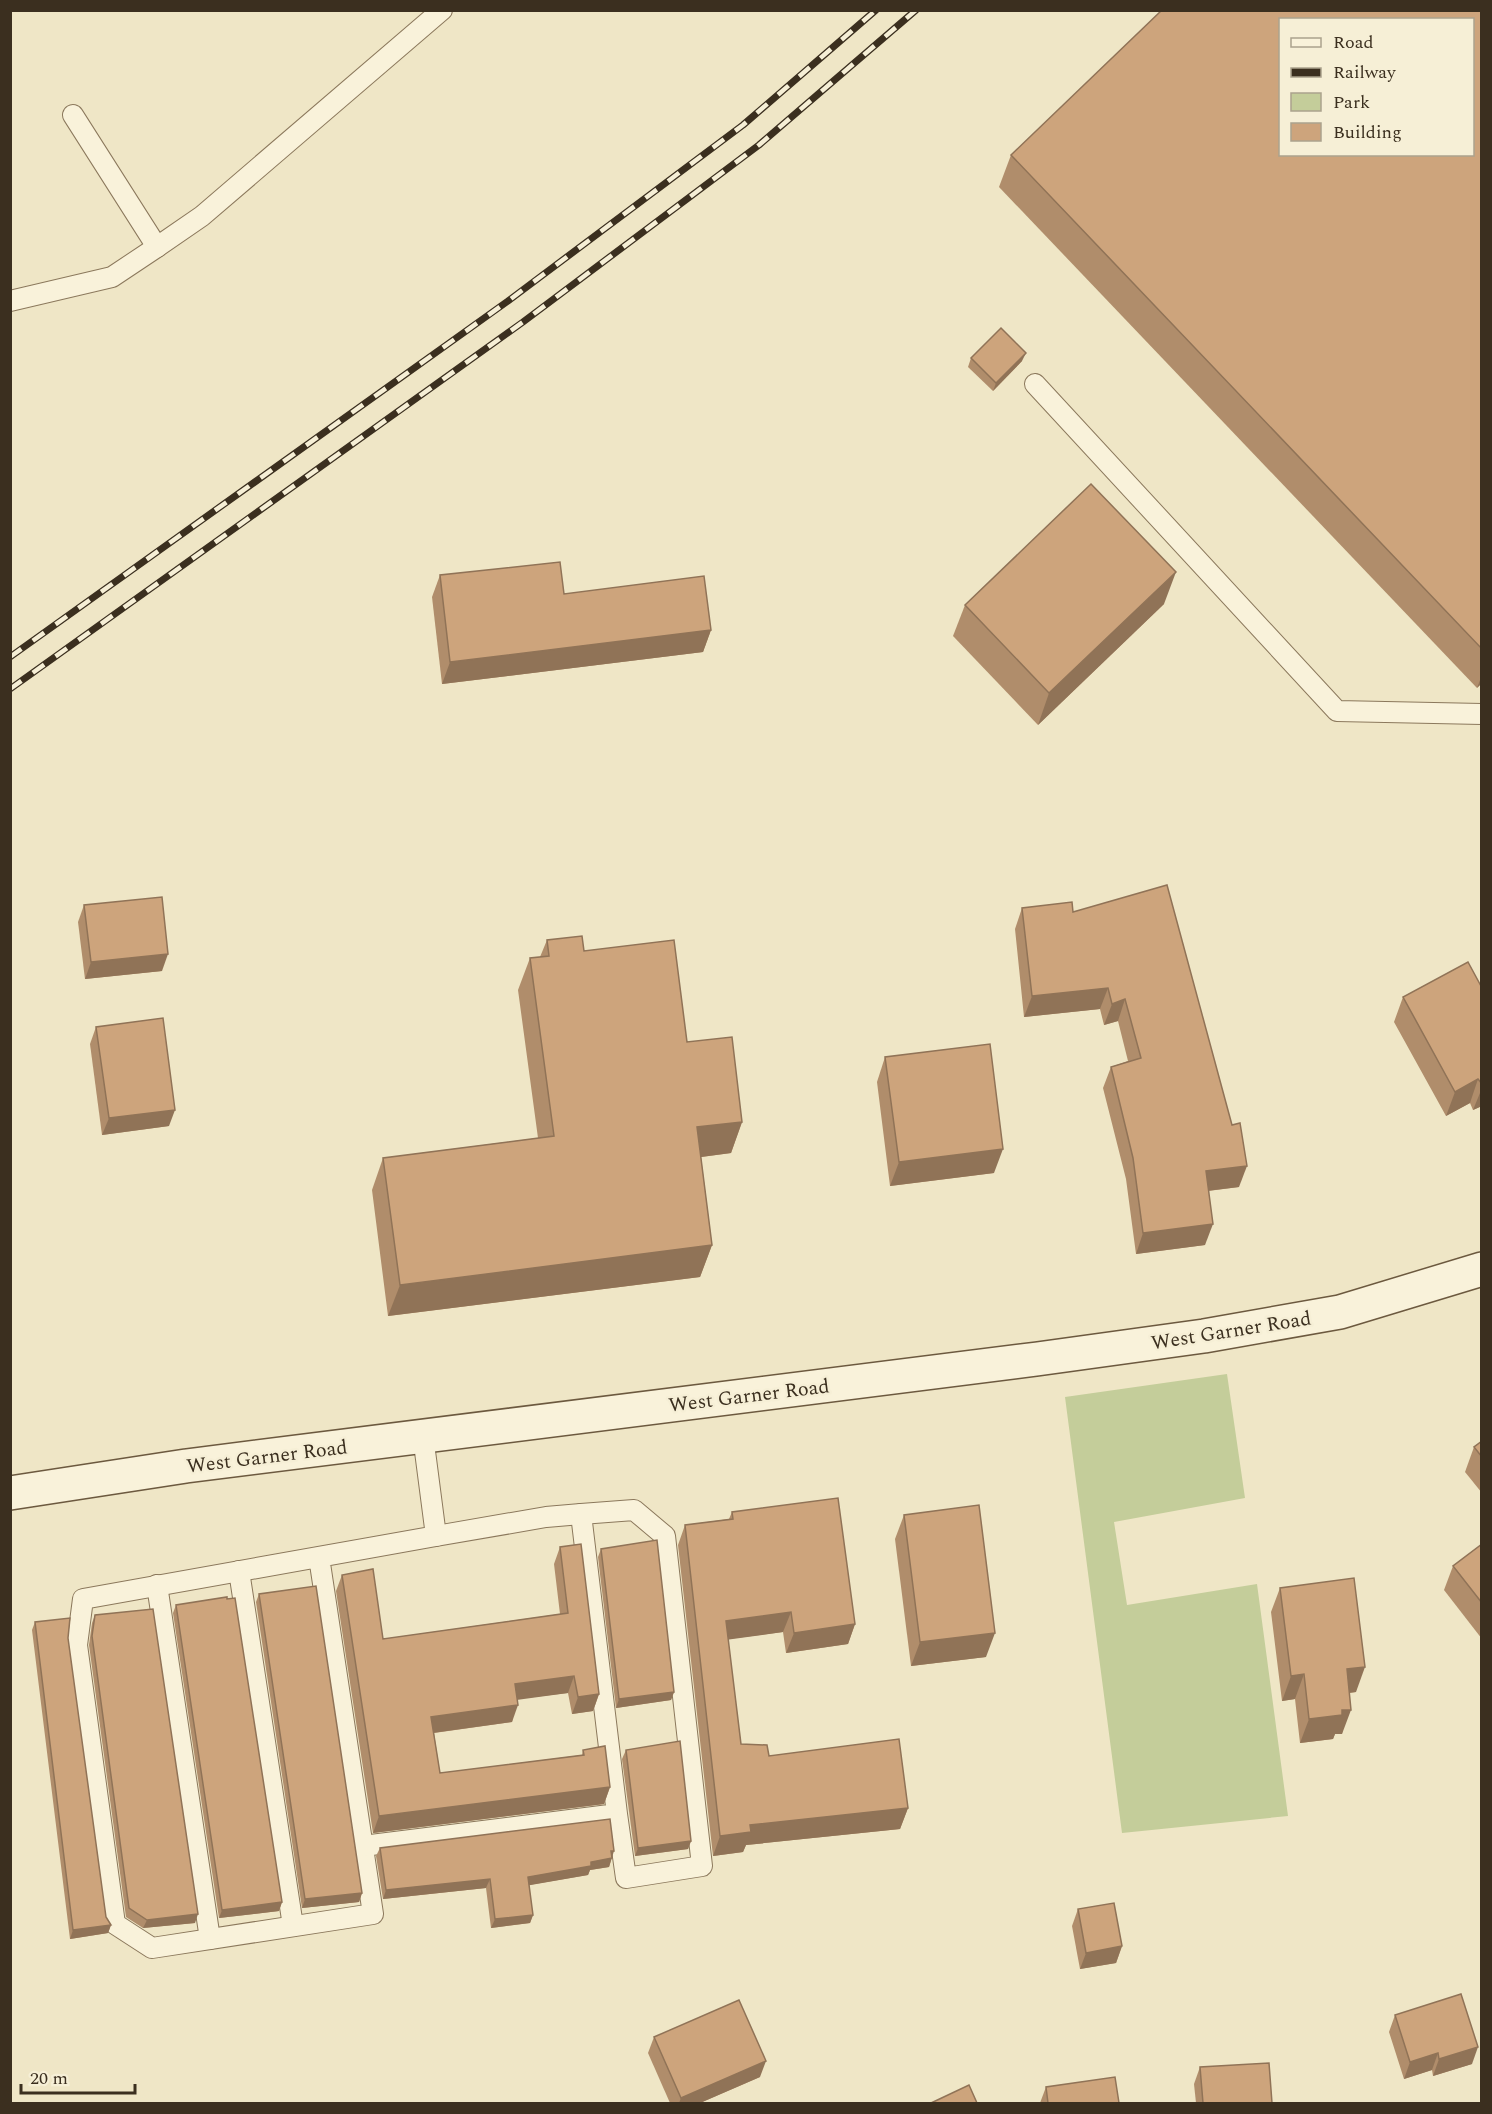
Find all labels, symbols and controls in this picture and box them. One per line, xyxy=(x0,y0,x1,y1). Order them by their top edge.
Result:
legend xyxy=(1279,18,1474,156)
text: Road xyxy=(1333,29,1374,56)
text: Railway xyxy=(1333,59,1397,86)
text: Park xyxy=(1333,89,1370,116)
text: Building xyxy=(1333,119,1402,146)
street label: West Garner Road xyxy=(1149,1304,1313,1358)
street label: West Garner Road xyxy=(667,1371,831,1421)
street label: West Garner Road xyxy=(185,1432,349,1482)
scale bar xyxy=(21,2057,135,2095)
text: 20 m xyxy=(30,2065,68,2092)

